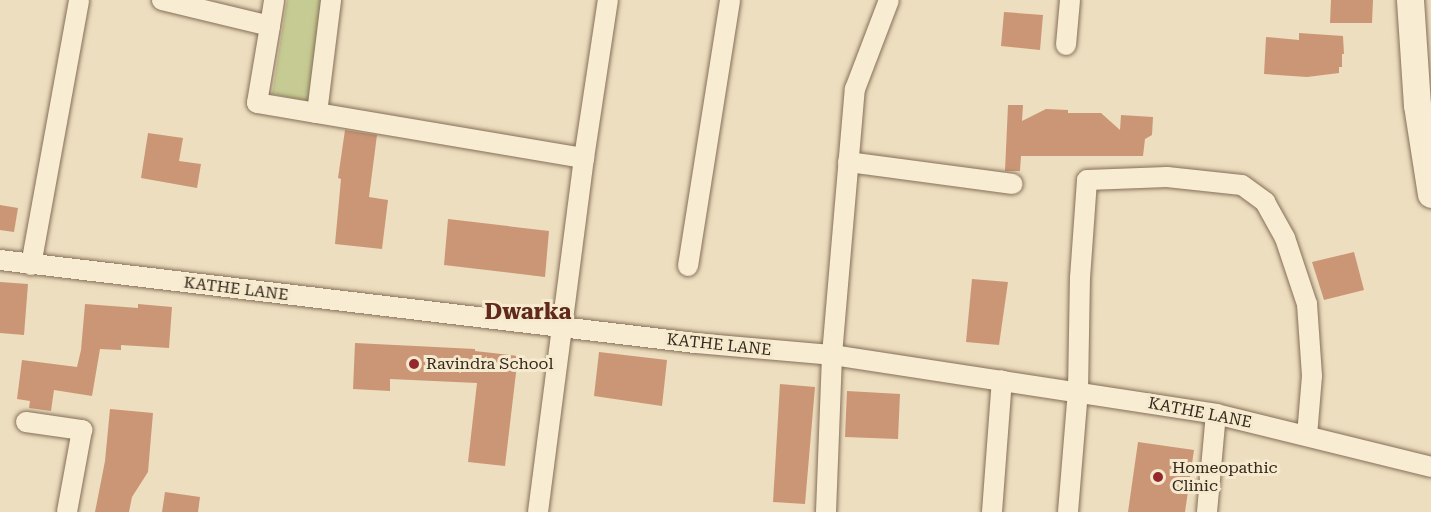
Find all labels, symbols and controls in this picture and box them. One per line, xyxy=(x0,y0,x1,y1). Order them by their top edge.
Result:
street label: KATHE LANE xyxy=(183,273,289,305)
district label: Dwarka xyxy=(485,299,571,325)
street label: KATHE LANE xyxy=(666,330,772,360)
place label: Ravindra School xyxy=(426,354,553,374)
marker: Ravindra School xyxy=(407,357,421,371)
street label: KATHE LANE xyxy=(1147,394,1253,432)
place label: Homeopathic Clinic xyxy=(1172,458,1277,496)
marker: Homeopathic Clinic xyxy=(1149,468,1167,486)

